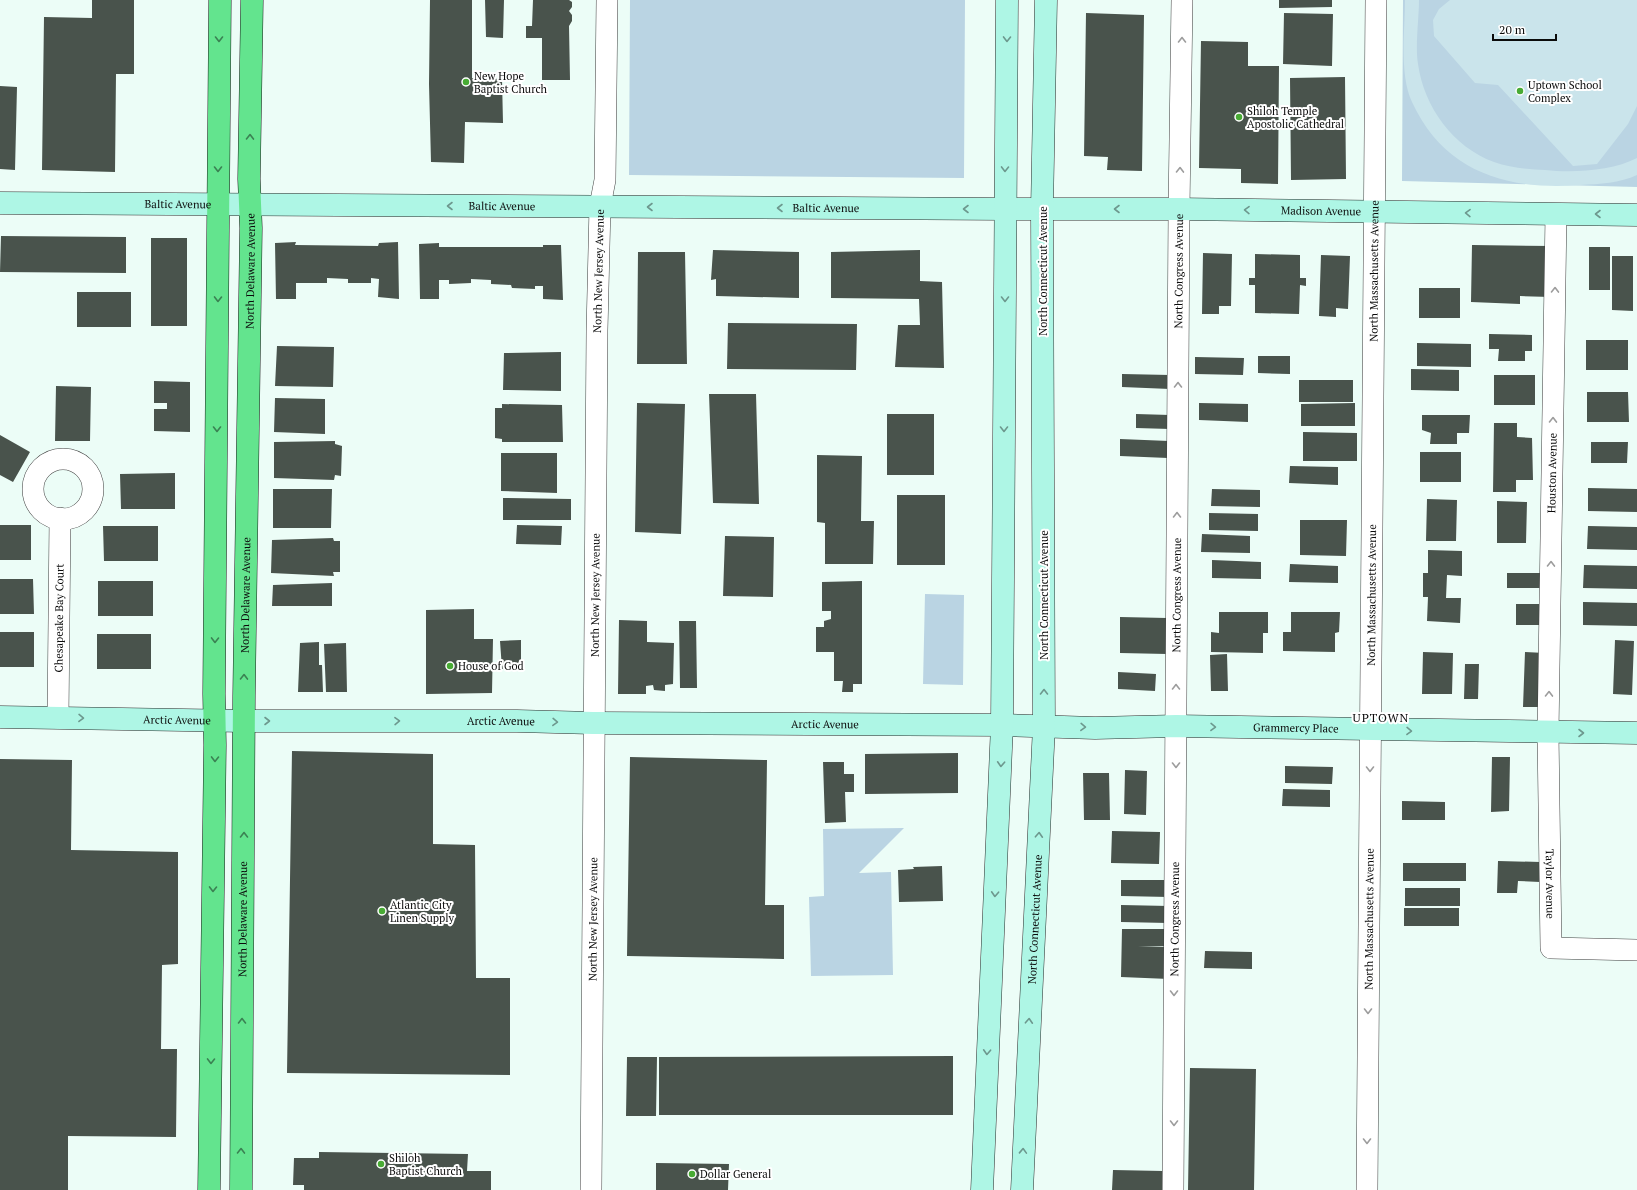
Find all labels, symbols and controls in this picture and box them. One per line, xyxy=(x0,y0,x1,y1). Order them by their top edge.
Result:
scale bar xyxy=(1493,16,1556,42)
text: 20 m xyxy=(1499,22,1526,37)
one-way arrow xyxy=(215,36,223,42)
one-way arrow xyxy=(1003,36,1011,42)
one-way arrow xyxy=(1178,37,1186,43)
place label: New Hope Baptist Church xyxy=(474,69,548,96)
marker: New Hope Baptist Church xyxy=(461,77,471,87)
place label: Uptown School Complex xyxy=(1528,78,1602,105)
marker: Uptown School Complex xyxy=(1515,86,1525,96)
place label: Shiloh Temple Apostolic Cathedral xyxy=(1247,104,1344,131)
marker: Shiloh Temple Apostolic Cathedral xyxy=(1234,112,1244,122)
one-way arrow xyxy=(246,134,254,140)
one-way arrow xyxy=(214,166,222,172)
one-way arrow xyxy=(1001,166,1009,172)
one-way arrow xyxy=(1176,167,1184,173)
street label: Baltic Avenue xyxy=(145,197,212,211)
street label: Baltic Avenue xyxy=(469,199,536,213)
street label: North Massachusetts Avenue xyxy=(1366,200,1381,342)
one-way arrow xyxy=(447,201,453,210)
street label: Baltic Avenue xyxy=(793,201,860,215)
one-way arrow xyxy=(647,203,653,211)
street label: Madison Avenue xyxy=(1281,203,1362,218)
one-way arrow xyxy=(777,204,783,212)
one-way arrow xyxy=(963,205,969,213)
one-way arrow xyxy=(1114,205,1120,213)
street label: North Connecticut Avenue xyxy=(1036,206,1050,336)
one-way arrow xyxy=(1244,206,1250,214)
street label: North New Jersey Avenue xyxy=(590,209,607,333)
one-way arrow xyxy=(1465,209,1471,217)
one-way arrow xyxy=(1595,210,1601,218)
street label: North Delaware Avenue xyxy=(242,212,258,329)
street label: North Congress Avenue xyxy=(1171,213,1186,328)
one-way arrow xyxy=(1551,287,1559,293)
one-way arrow xyxy=(214,296,222,302)
one-way arrow xyxy=(1000,296,1009,302)
one-way arrow xyxy=(1174,382,1182,388)
one-way arrow xyxy=(1549,417,1557,423)
one-way arrow xyxy=(212,426,221,432)
one-way arrow xyxy=(1000,426,1008,432)
street label: Houston Avenue xyxy=(1544,432,1560,513)
one-way arrow xyxy=(1173,512,1181,518)
street label: North Massachusetts Avenue xyxy=(1364,524,1379,666)
street label: North Connecticut Avenue xyxy=(1037,530,1051,660)
street label: North New Jersey Avenue xyxy=(588,533,603,657)
street label: North Delaware Avenue xyxy=(238,537,253,653)
street label: North Congress Avenue xyxy=(1169,537,1184,652)
one-way arrow xyxy=(1547,561,1555,567)
street label: Chesapeake Bay Court xyxy=(51,564,67,672)
one-way arrow xyxy=(211,637,219,643)
place label: House of God xyxy=(458,659,524,673)
marker: House of God xyxy=(445,661,455,671)
one-way arrow xyxy=(240,674,248,680)
one-way arrow xyxy=(1172,684,1180,690)
one-way arrow xyxy=(1040,689,1048,695)
one-way arrow xyxy=(1545,691,1553,697)
district label: UPTOWN xyxy=(1353,710,1409,725)
street label: Arctic Avenue xyxy=(143,712,212,727)
one-way arrow xyxy=(78,714,84,722)
street label: Arctic Avenue xyxy=(467,714,536,728)
one-way arrow xyxy=(264,717,270,725)
one-way arrow xyxy=(394,717,400,725)
street label: Arctic Avenue xyxy=(791,717,859,731)
one-way arrow xyxy=(552,718,558,726)
street label: Grammercy Place xyxy=(1253,720,1339,735)
one-way arrow xyxy=(1080,723,1086,731)
one-way arrow xyxy=(1210,723,1216,731)
one-way arrow xyxy=(1406,727,1412,735)
one-way arrow xyxy=(1578,729,1584,737)
one-way arrow xyxy=(211,756,219,762)
one-way arrow xyxy=(996,761,1005,767)
one-way arrow xyxy=(1172,762,1180,768)
one-way arrow xyxy=(1366,766,1374,772)
one-way arrow xyxy=(239,832,248,838)
one-way arrow xyxy=(1034,832,1043,838)
street label: North Massachusetts Avenue xyxy=(1362,848,1377,990)
street label: Taylor Avenue xyxy=(1543,849,1558,919)
street label: North Connecticut Avenue xyxy=(1025,854,1045,984)
street label: North New Jersey Avenue xyxy=(585,857,600,981)
street label: North Delaware Avenue xyxy=(235,861,250,977)
street label: North Congress Avenue xyxy=(1167,861,1182,976)
one-way arrow xyxy=(209,886,217,892)
one-way arrow xyxy=(990,891,999,897)
place label: Atlantic City Linen Supply xyxy=(390,898,455,925)
marker: Atlantic City Linen Supply xyxy=(377,906,387,916)
one-way arrow xyxy=(1170,990,1178,996)
one-way arrow xyxy=(1364,1008,1372,1014)
one-way arrow xyxy=(238,1018,246,1024)
one-way arrow xyxy=(1025,1018,1034,1024)
one-way arrow xyxy=(983,1049,991,1055)
one-way arrow xyxy=(206,1058,215,1064)
one-way arrow xyxy=(1169,1120,1178,1126)
one-way arrow xyxy=(1363,1138,1371,1144)
one-way arrow xyxy=(237,1148,245,1154)
one-way arrow xyxy=(1019,1148,1028,1154)
place label: Shiloh Baptist Church xyxy=(389,1151,463,1178)
marker: Shiloh Baptist Church xyxy=(376,1159,386,1169)
place label: Dollar General xyxy=(700,1167,771,1181)
marker: Dollar General xyxy=(687,1169,697,1179)

